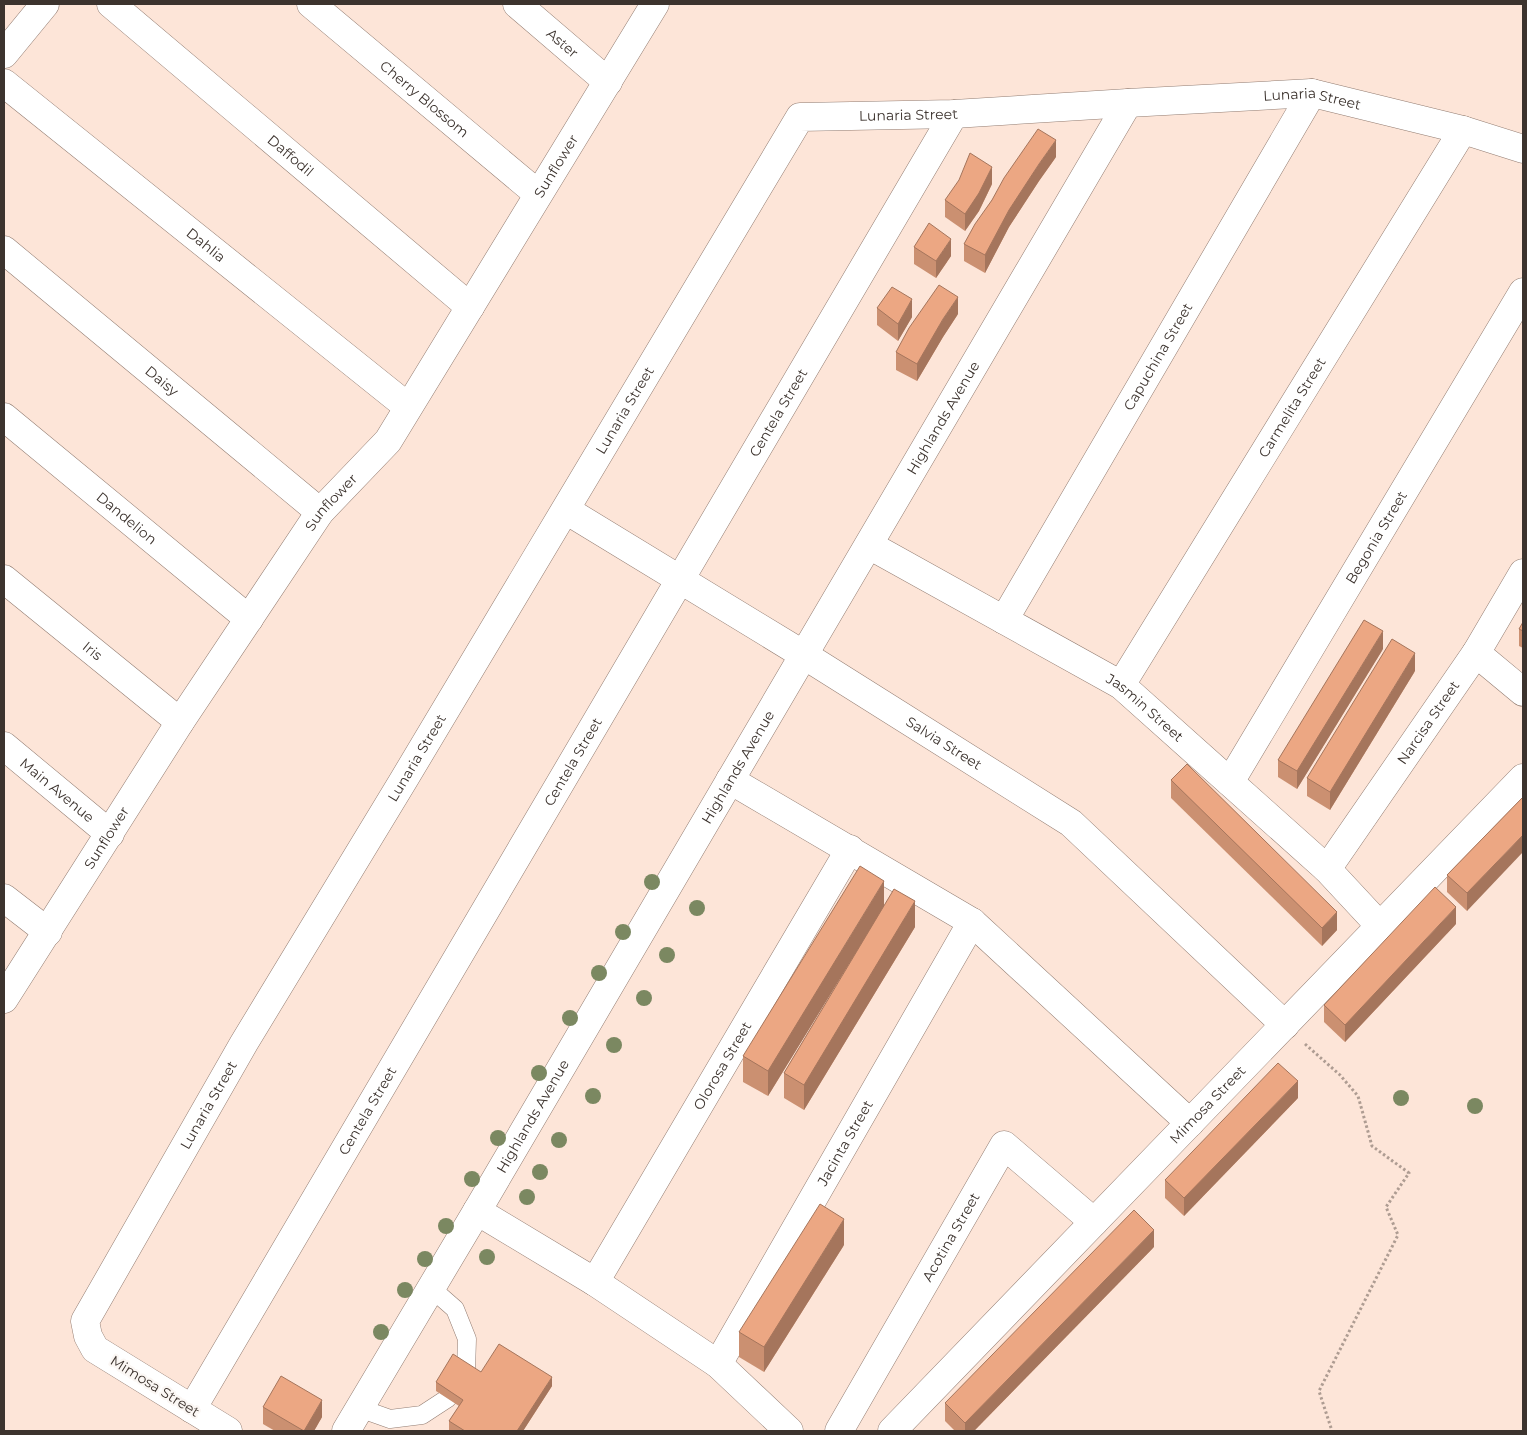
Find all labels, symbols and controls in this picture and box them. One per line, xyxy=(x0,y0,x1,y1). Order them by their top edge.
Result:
street label: Aster xyxy=(543,24,582,62)
street label: Cherry Blossom xyxy=(376,57,473,141)
street label: Lunaria Street xyxy=(1263,84,1363,114)
street label: Lunaria Street xyxy=(859,105,959,125)
street label: Daffodil xyxy=(264,131,317,180)
street label: Sunflower xyxy=(530,131,582,201)
street label: Dahlia xyxy=(183,224,229,266)
street label: Capuchina Street xyxy=(1119,299,1197,414)
street label: Carmelita Street xyxy=(1254,354,1330,461)
street label: Highlands Avenue xyxy=(903,358,983,478)
street label: Daisy xyxy=(141,362,183,400)
street label: Lunaria Street xyxy=(592,363,658,457)
street label: Centela Street xyxy=(745,365,811,460)
street label: Sunflower xyxy=(301,470,361,534)
street label: Begonia Street xyxy=(1342,487,1411,587)
street label: Dandelion xyxy=(93,488,161,548)
street label: Iris xyxy=(79,637,106,664)
street label: Jasmin Street xyxy=(1102,669,1188,746)
street label: Narcisa Street xyxy=(1393,677,1463,768)
street label: Highlands Avenue xyxy=(698,707,778,827)
street label: Lunaria Street xyxy=(384,711,450,805)
street label: Salvia Street xyxy=(903,712,986,774)
street label: Centela Street xyxy=(540,714,606,809)
street label: Main Avenue xyxy=(16,754,98,826)
street label: Sunflower xyxy=(80,803,133,873)
street label: Olorosa Street xyxy=(689,1018,756,1113)
street label: Highlands Avenue xyxy=(492,1056,573,1176)
street label: Lunaria Street xyxy=(176,1057,241,1153)
street label: Mimosa Street xyxy=(1166,1061,1250,1147)
street label: Centela Street xyxy=(334,1063,401,1158)
street label: Jacinta Street xyxy=(813,1097,877,1190)
street label: Acotina Street xyxy=(918,1189,984,1285)
street label: Mimosa Street xyxy=(107,1351,203,1421)

